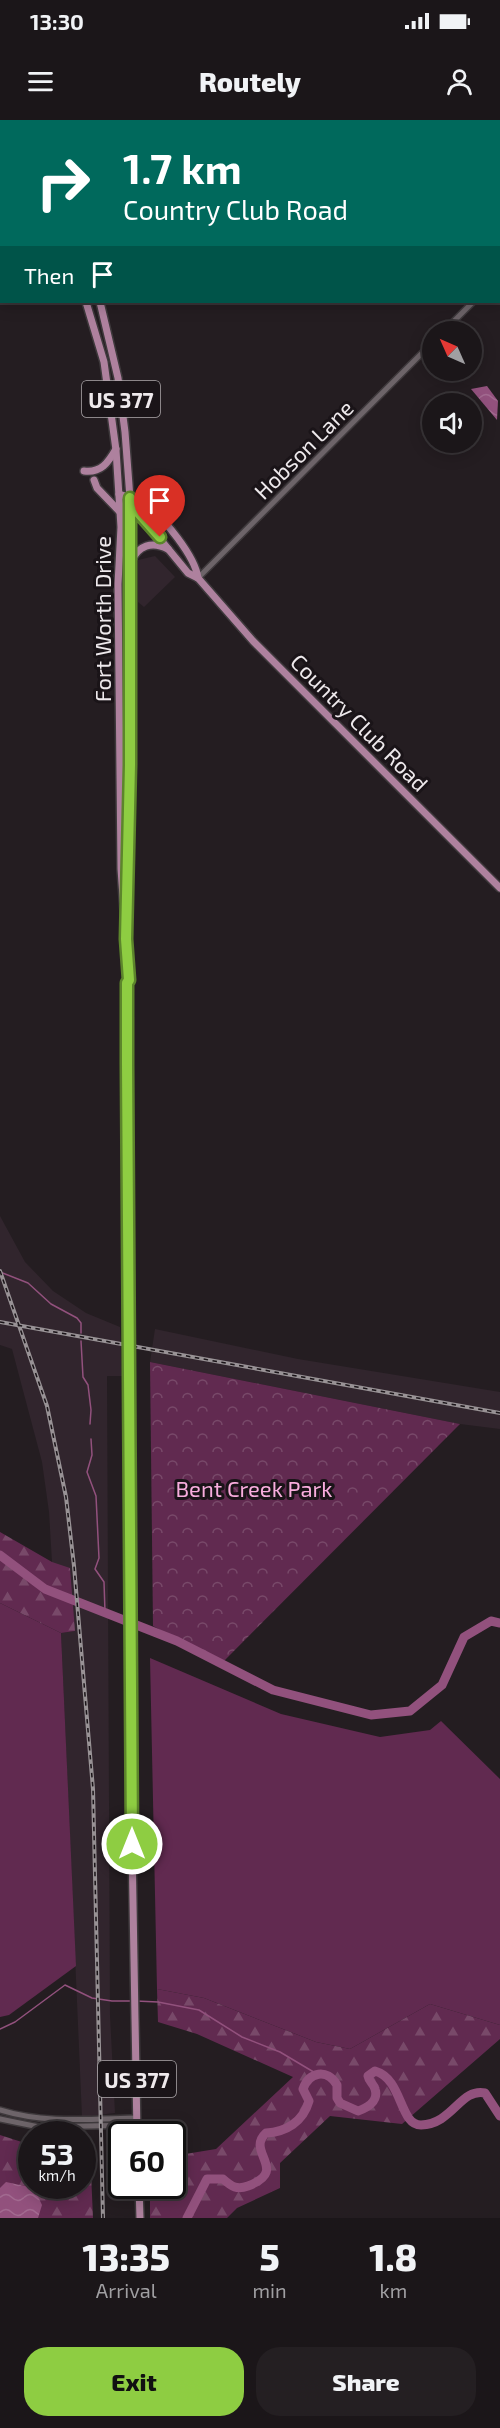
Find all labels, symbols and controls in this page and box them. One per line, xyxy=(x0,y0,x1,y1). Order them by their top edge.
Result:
text: 13:30 xyxy=(30,8,84,34)
icon: menu xyxy=(24,65,57,98)
text: Routely xyxy=(199,65,301,97)
icon: person xyxy=(443,65,476,98)
text: 1.7 km xyxy=(123,142,242,192)
icon: right xyxy=(24,144,102,222)
text: Country Club Road xyxy=(123,193,348,225)
icon: arrive xyxy=(86,258,119,291)
text: Then xyxy=(24,262,74,288)
north arrow xyxy=(422,321,482,381)
map controls xyxy=(422,321,482,453)
road number: US 377 xyxy=(82,381,160,417)
button: sound xyxy=(422,393,482,453)
street label: Hobson Lane xyxy=(248,394,358,504)
pin xyxy=(134,475,185,537)
icon: arrive xyxy=(143,484,176,517)
street label: Fort Worth Drive xyxy=(89,536,115,702)
street label: Country Club Road xyxy=(286,648,434,796)
park label: Bent Creek Park xyxy=(175,1475,333,1501)
position arrow xyxy=(100,1812,164,1876)
road number: US 377 xyxy=(98,2061,176,2097)
speed limit sign: 60 xyxy=(108,2121,186,2199)
text: 53 xyxy=(40,2135,74,2171)
text: km/h xyxy=(38,2166,76,2184)
text: 13:35 xyxy=(83,2235,170,2278)
text: 5 xyxy=(260,2235,280,2278)
text: 1.8 xyxy=(369,2235,417,2278)
text: Arrival xyxy=(96,2278,157,2302)
text: min xyxy=(253,2278,287,2302)
text: km xyxy=(379,2278,407,2302)
button: Exit xyxy=(24,2347,244,2416)
button: Share xyxy=(256,2347,476,2416)

